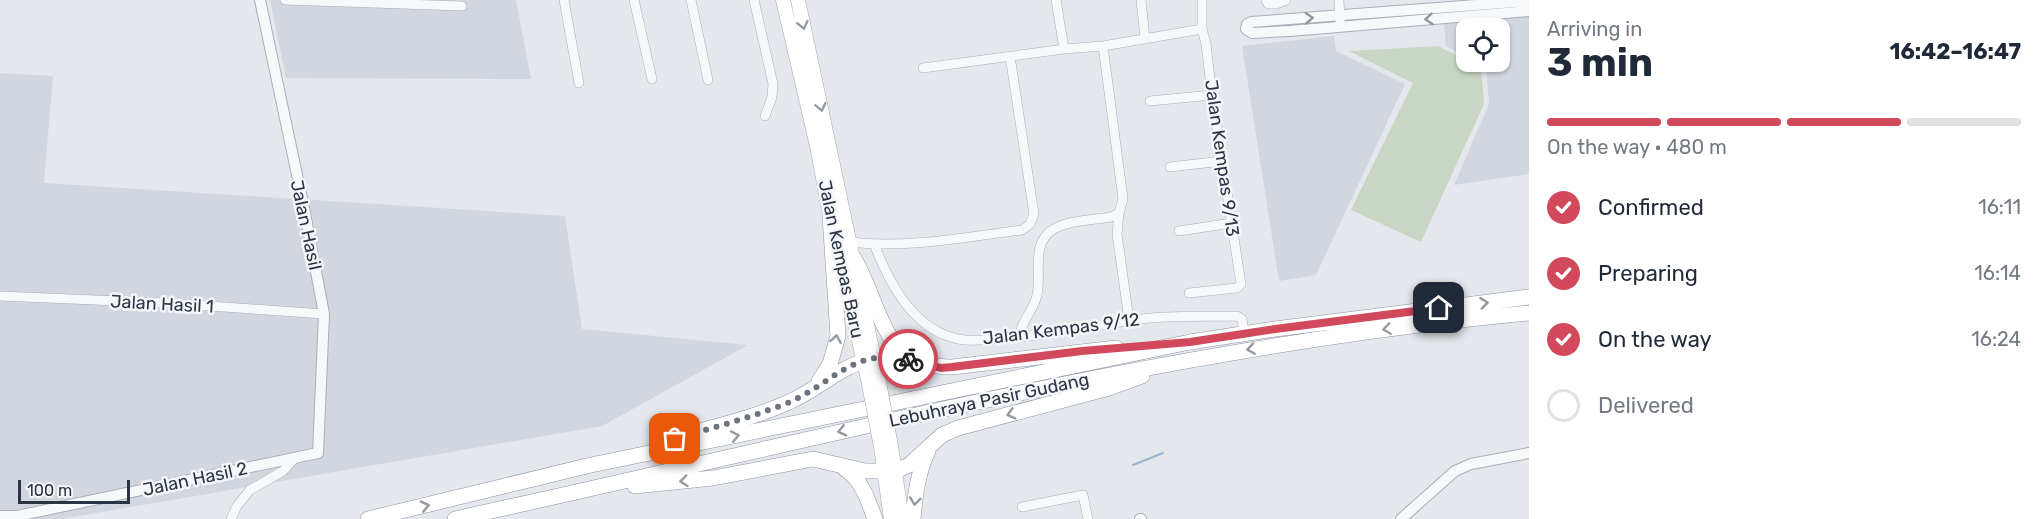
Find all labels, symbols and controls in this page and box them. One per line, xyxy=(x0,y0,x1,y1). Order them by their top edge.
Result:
one-way arrow xyxy=(1304,12,1313,25)
one-way arrow xyxy=(1424,12,1433,25)
text: Arriving in xyxy=(1547,17,1642,41)
map controls xyxy=(1456,18,1510,72)
button: locate xyxy=(1456,18,1510,72)
one-way arrow xyxy=(796,20,809,30)
text: 16:42–16:47 xyxy=(1890,38,2021,65)
text: 3 min xyxy=(1547,40,1653,86)
street label: Jalan Kempas 9/13 xyxy=(1200,78,1244,238)
one-way arrow xyxy=(813,102,826,112)
text: On the way · 480 m xyxy=(1547,135,1727,159)
street label: Jalan Hasil xyxy=(286,178,326,272)
street label: Jalan Kempas Baru xyxy=(813,178,869,340)
icon: check xyxy=(1547,191,1580,224)
text: Confirmed xyxy=(1598,194,1704,221)
text: 16:11 xyxy=(1978,195,2021,219)
icon: check xyxy=(1547,257,1580,290)
text: Preparing xyxy=(1598,260,1698,287)
text: 16:14 xyxy=(1974,261,2021,285)
pin xyxy=(1413,282,1464,333)
street label: Jalan Hasil 1 xyxy=(110,290,214,318)
icon: home xyxy=(1422,291,1455,324)
one-way arrow xyxy=(1479,297,1488,309)
street label: Jalan Kempas 9/12 xyxy=(981,308,1141,350)
one-way arrow xyxy=(1383,322,1392,334)
icon: check xyxy=(1547,323,1580,356)
text: On the way xyxy=(1598,326,1712,353)
text: 16:24 xyxy=(1971,327,2021,351)
courier xyxy=(878,329,938,389)
one-way arrow xyxy=(829,334,842,344)
icon: bike xyxy=(892,343,925,376)
one-way arrow xyxy=(1246,343,1256,355)
street label: Lebuhraya Pasir Gudang xyxy=(887,368,1091,432)
text: Delivered xyxy=(1598,392,1694,419)
one-way arrow xyxy=(1006,407,1017,419)
pin xyxy=(649,413,700,464)
icon: bag xyxy=(658,422,691,455)
one-way arrow xyxy=(837,424,847,437)
one-way arrow xyxy=(730,430,740,443)
street label: Jalan Hasil 2 xyxy=(141,457,249,501)
one-way arrow xyxy=(680,474,689,487)
scale bar xyxy=(18,477,130,504)
text: 100 m xyxy=(27,481,72,500)
one-way arrow xyxy=(909,496,922,505)
one-way arrow xyxy=(419,500,429,513)

